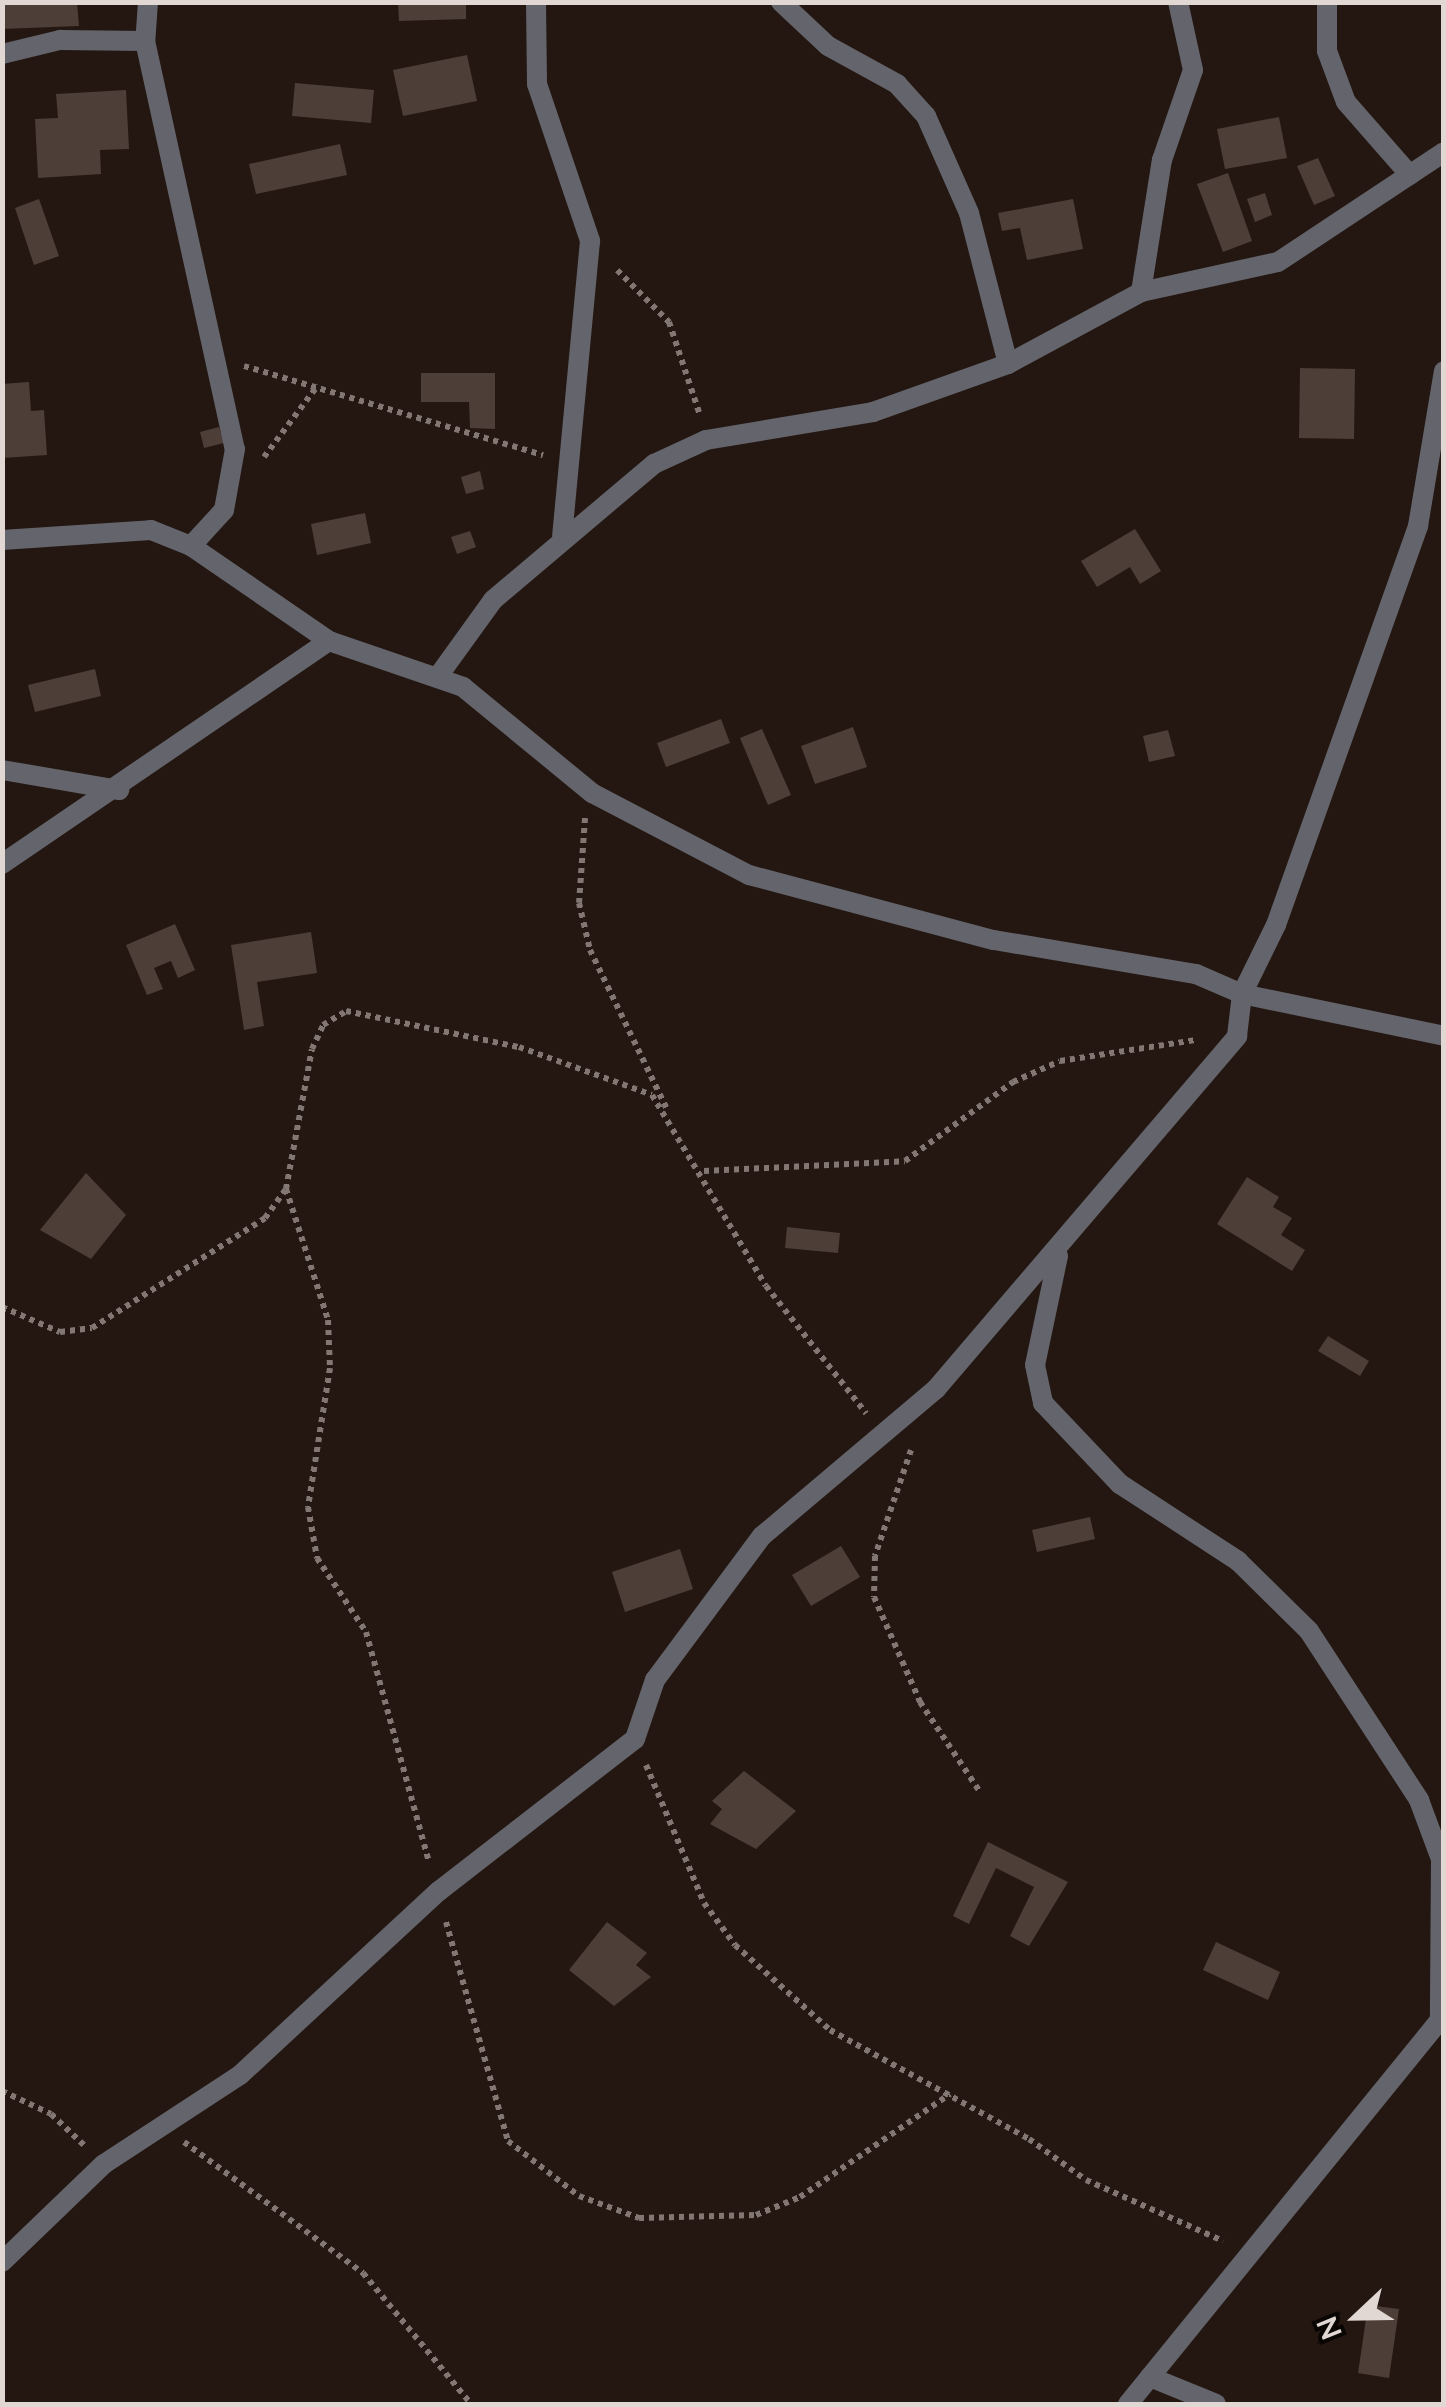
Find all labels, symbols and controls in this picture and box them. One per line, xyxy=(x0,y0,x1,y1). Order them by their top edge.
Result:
north arrow xyxy=(1306,2267,1406,2367)
text: N xyxy=(1308,2312,1348,2345)

